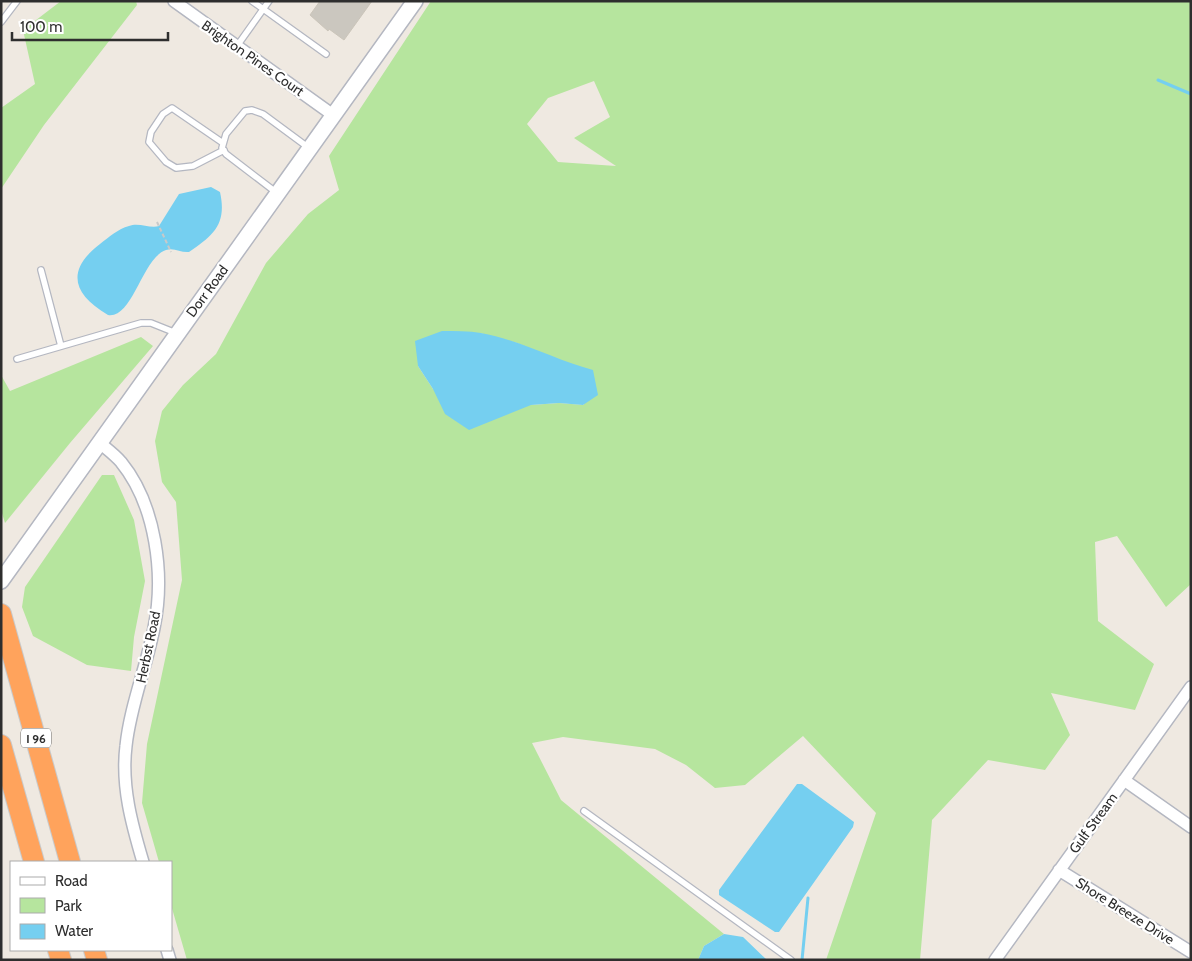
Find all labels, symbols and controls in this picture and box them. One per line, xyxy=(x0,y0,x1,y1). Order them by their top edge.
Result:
scale bar xyxy=(12,10,169,42)
street label: Brighton Pines Court xyxy=(198,16,308,100)
text: 100 m xyxy=(20,18,62,36)
street label: Dorr Road xyxy=(182,261,232,321)
street label: Herbst Road xyxy=(132,609,164,685)
road number: I 96 xyxy=(21,728,51,748)
street label: Gulf Stream xyxy=(1065,789,1121,857)
legend xyxy=(10,861,172,951)
text: Road xyxy=(55,872,88,890)
street label: Shore Breeze Drive xyxy=(1072,873,1178,949)
text: Park xyxy=(55,897,82,915)
text: Water xyxy=(55,922,93,940)

